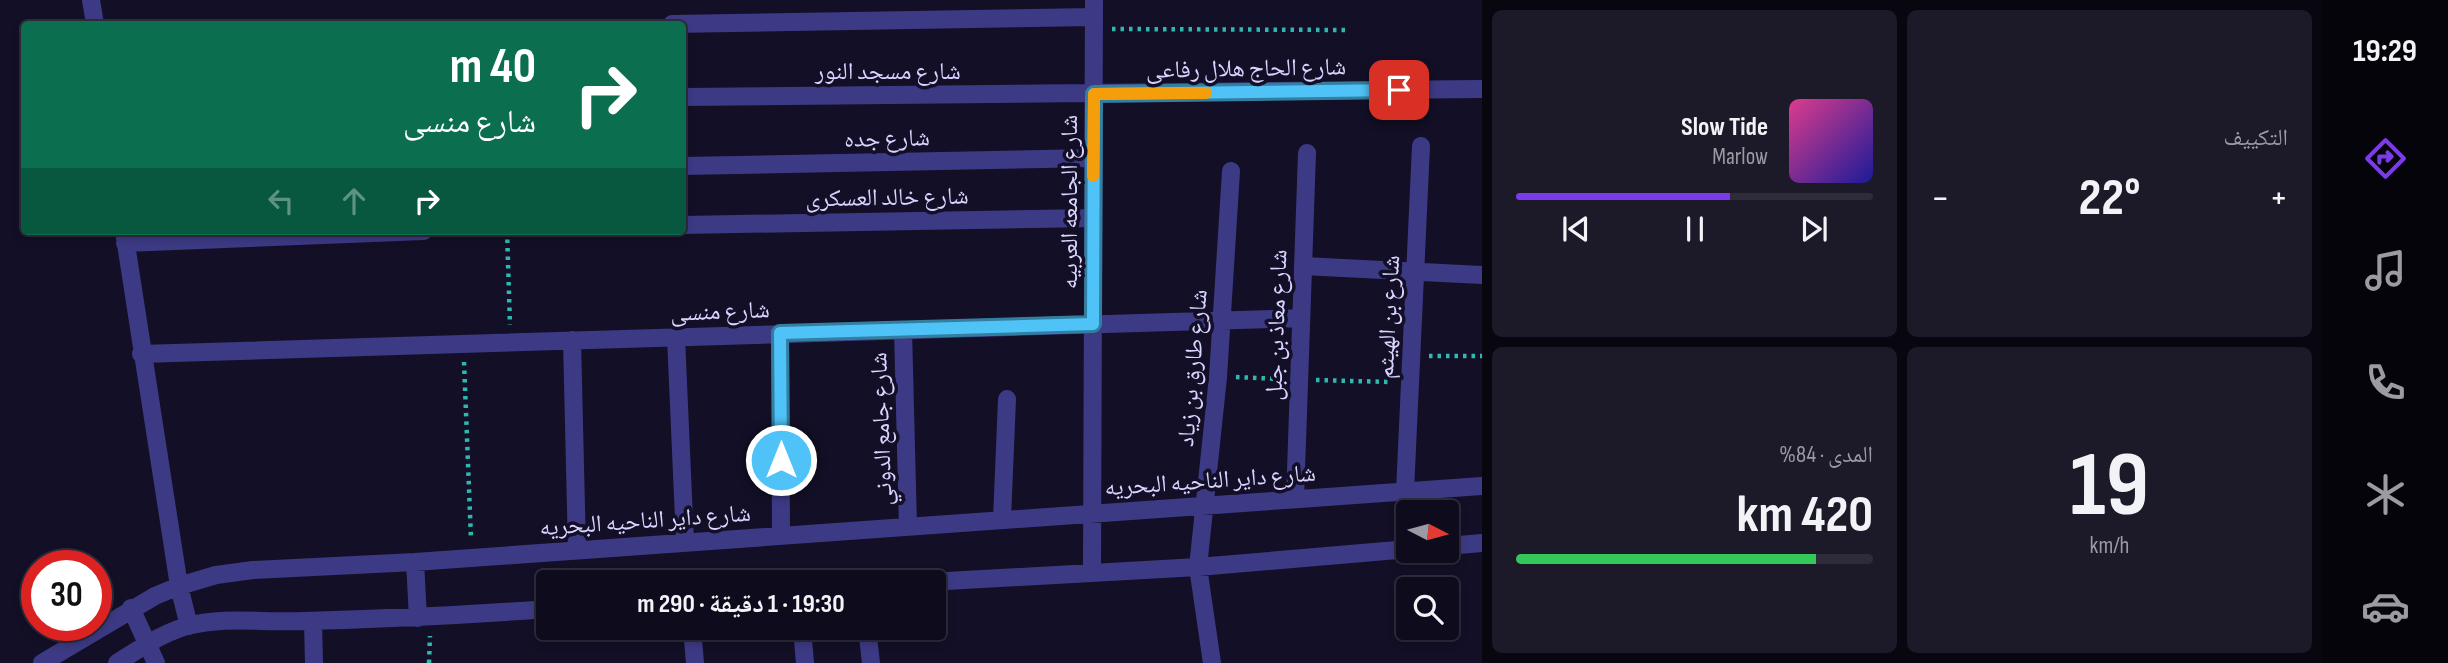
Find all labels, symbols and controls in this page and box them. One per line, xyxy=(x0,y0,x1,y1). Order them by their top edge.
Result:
text: 19:29 xyxy=(2353,32,2417,71)
text: 40 m xyxy=(450,38,536,97)
icon: right xyxy=(560,49,651,140)
street label: شارع الحاج هلال رفاعى xyxy=(1146,52,1346,85)
street label: شارع مسجد النور xyxy=(814,57,961,86)
pin xyxy=(1369,60,1429,120)
icon: arrive xyxy=(1380,71,1418,109)
text: شارع منسى xyxy=(403,103,536,142)
text: Slow Tide xyxy=(1681,112,1768,143)
street label: شارع الجامعه العربيه xyxy=(1055,115,1084,289)
street label: شارع جده xyxy=(844,123,930,154)
text: التكييف xyxy=(2223,124,2288,152)
icon: directions xyxy=(2361,134,2410,183)
text: Marlow xyxy=(1712,143,1768,171)
text: 22° xyxy=(2078,167,2141,230)
text: − xyxy=(1931,176,1950,221)
text: + xyxy=(2269,176,2288,221)
icon: left xyxy=(262,182,300,220)
icon: ahead xyxy=(335,182,373,220)
icon: right xyxy=(408,182,446,220)
street label: شارع خالد العسكرى xyxy=(805,182,969,213)
icon: previous xyxy=(1557,210,1595,248)
icon: pause xyxy=(1676,210,1714,248)
icon: next xyxy=(1795,210,1833,248)
icon: music xyxy=(2361,246,2410,295)
street label: شارع معاذ بن جبل xyxy=(1259,249,1294,401)
street label: شارع بن الهيثم xyxy=(1371,254,1407,380)
street label: شارع طارق بن زياد xyxy=(1171,288,1214,448)
street label: شارع منسى xyxy=(670,295,770,328)
street label: شارع جامع الدوني xyxy=(864,352,903,506)
icon: phone xyxy=(2361,358,2410,407)
position arrow xyxy=(744,423,818,497)
text: 19 xyxy=(2070,432,2149,541)
text: المدى · 84% xyxy=(1779,441,1873,469)
street label: شارع داير الناحيه البحريه xyxy=(1103,459,1317,502)
icon: climate xyxy=(2361,470,2410,519)
text: 420 km xyxy=(1737,484,1873,547)
street label: شارع داير الناحيه البحريه xyxy=(538,499,752,542)
north arrow xyxy=(1396,500,1460,564)
map controls xyxy=(1396,500,1459,640)
text: km/h xyxy=(2090,532,2129,560)
speed limit sign: 30 xyxy=(21,550,112,641)
button: search xyxy=(1396,577,1459,640)
icon: car xyxy=(2361,582,2410,631)
text: 19:30 · 1 دقيقة · 290 m xyxy=(637,589,845,620)

